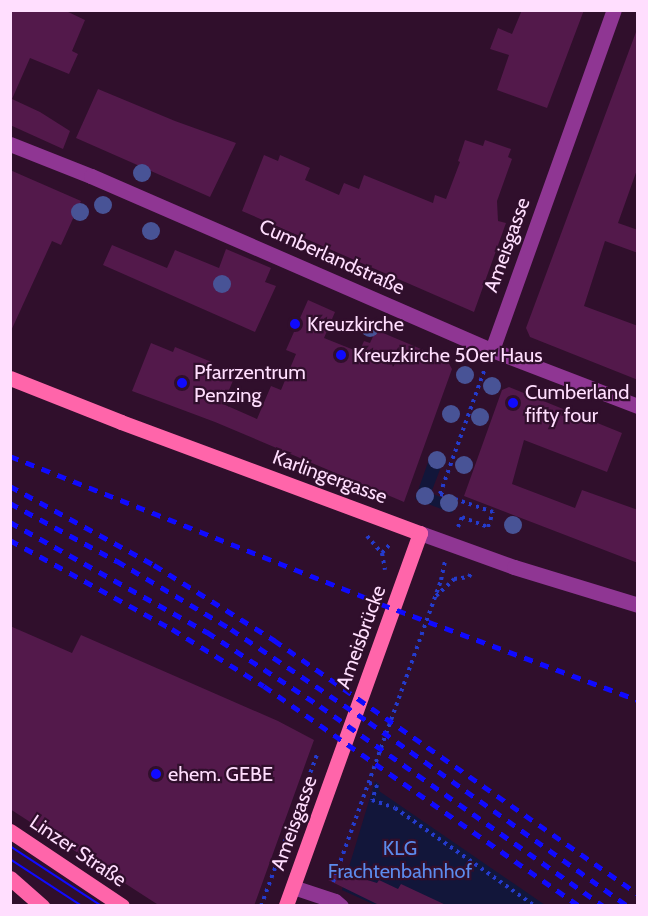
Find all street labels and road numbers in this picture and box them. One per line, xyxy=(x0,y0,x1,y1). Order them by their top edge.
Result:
street label: Ameisgasse xyxy=(479,194,535,296)
street label: Cumberlandstraße xyxy=(256,214,408,300)
street label: Karlingergasse xyxy=(269,445,391,509)
street label: Ameisbrücke xyxy=(331,582,391,692)
street label: Ameisgasse xyxy=(266,772,322,874)
street label: Linzer Straße xyxy=(25,810,131,892)

